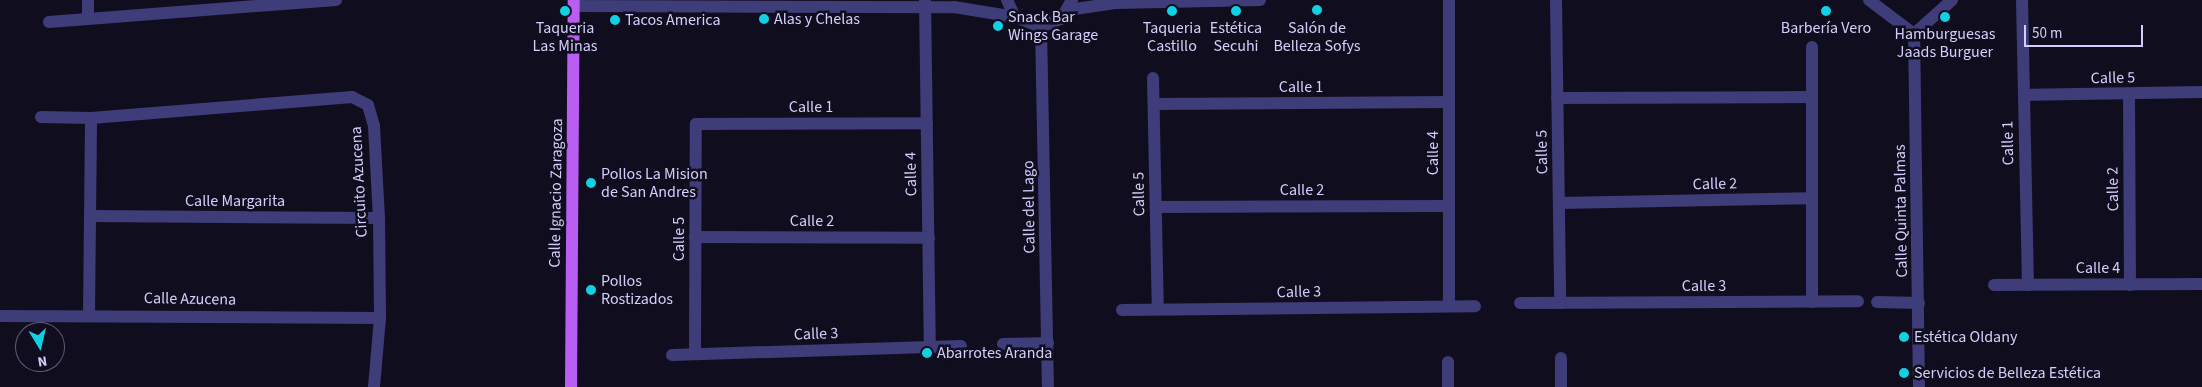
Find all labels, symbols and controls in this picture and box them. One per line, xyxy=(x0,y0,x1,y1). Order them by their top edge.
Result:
marker: Salón de Belleza Sofys xyxy=(1311,4,1323,16)
marker: Taqueria Las Minas xyxy=(559,5,571,17)
marker: Taqueria Castillo xyxy=(1166,5,1178,17)
marker: Estética Secuhi xyxy=(1230,5,1242,17)
marker: Barbería Vero xyxy=(1820,5,1832,17)
place label: Snack Bar Wings Garage xyxy=(1008,7,1098,45)
place label: Alas y Chelas xyxy=(774,9,860,29)
place label: Tacos America xyxy=(625,10,721,30)
marker: Hamburguesas Jaads Burguer xyxy=(1939,11,1951,23)
marker: Alas y Chelas xyxy=(758,13,770,25)
marker: Tacos America xyxy=(609,14,621,26)
scale bar xyxy=(2027,15,2146,47)
place label: Taqueria Las Minas xyxy=(533,18,597,56)
place label: Taqueria Castillo xyxy=(1143,18,1201,56)
place label: Estética Secuhi xyxy=(1210,18,1262,56)
place label: Salón de Belleza Sofys xyxy=(1273,18,1361,56)
place label: Barbería Vero xyxy=(1781,18,1871,38)
marker: Snack Bar Wings Garage xyxy=(992,20,1004,32)
text: 50 m xyxy=(2032,23,2062,44)
place label: Hamburguesas Jaads Burguer xyxy=(1895,24,1995,62)
street label: Calle 5 xyxy=(2091,68,2135,88)
street label: Calle 1 xyxy=(1279,77,1323,97)
street label: Calle 1 xyxy=(789,97,833,117)
street label: Calle Ignacio Zaragoza xyxy=(545,118,567,268)
street label: Calle 1 xyxy=(1998,121,2018,165)
street label: Circuito Azucena xyxy=(347,126,371,238)
street label: Calle 5 xyxy=(1532,130,1552,174)
street label: Calle 4 xyxy=(1423,131,1443,175)
street label: Calle Quinta Palmas xyxy=(1890,144,1912,278)
street label: Calle 4 xyxy=(901,152,921,196)
street label: Calle del Lago xyxy=(1019,160,1039,254)
place label: Pollos La Mision de San Andres xyxy=(601,164,708,202)
street label: Calle 2 xyxy=(2103,167,2123,211)
street label: Calle 5 xyxy=(1129,172,1149,216)
street label: Calle 2 xyxy=(1693,174,1737,194)
marker: Pollos La Mision de San Andres xyxy=(585,177,597,189)
street label: Calle 2 xyxy=(1280,180,1324,200)
street label: Calle Margarita xyxy=(185,191,285,211)
street label: Calle 2 xyxy=(790,211,834,231)
street label: Calle 5 xyxy=(669,217,689,261)
street label: Calle 4 xyxy=(2076,258,2120,278)
place label: Pollos Rostizados xyxy=(601,271,673,309)
street label: Calle 3 xyxy=(1682,276,1726,296)
street label: Calle 3 xyxy=(1277,282,1321,302)
marker: Pollos Rostizados xyxy=(585,284,597,296)
street label: Calle Azucena xyxy=(144,289,236,309)
north arrow xyxy=(15,322,65,372)
street label: Calle 3 xyxy=(793,324,839,344)
place label: Estética Oldany xyxy=(1914,327,2017,347)
marker: Estética Oldany xyxy=(1898,331,1910,343)
place label: Abarrotes Aranda xyxy=(937,343,1052,363)
marker: Abarrotes Aranda xyxy=(921,347,933,359)
text: N xyxy=(36,350,48,371)
place label: Servicios de Belleza Estética xyxy=(1914,363,2101,383)
marker: Servicios de Belleza Estética xyxy=(1898,367,1910,379)

